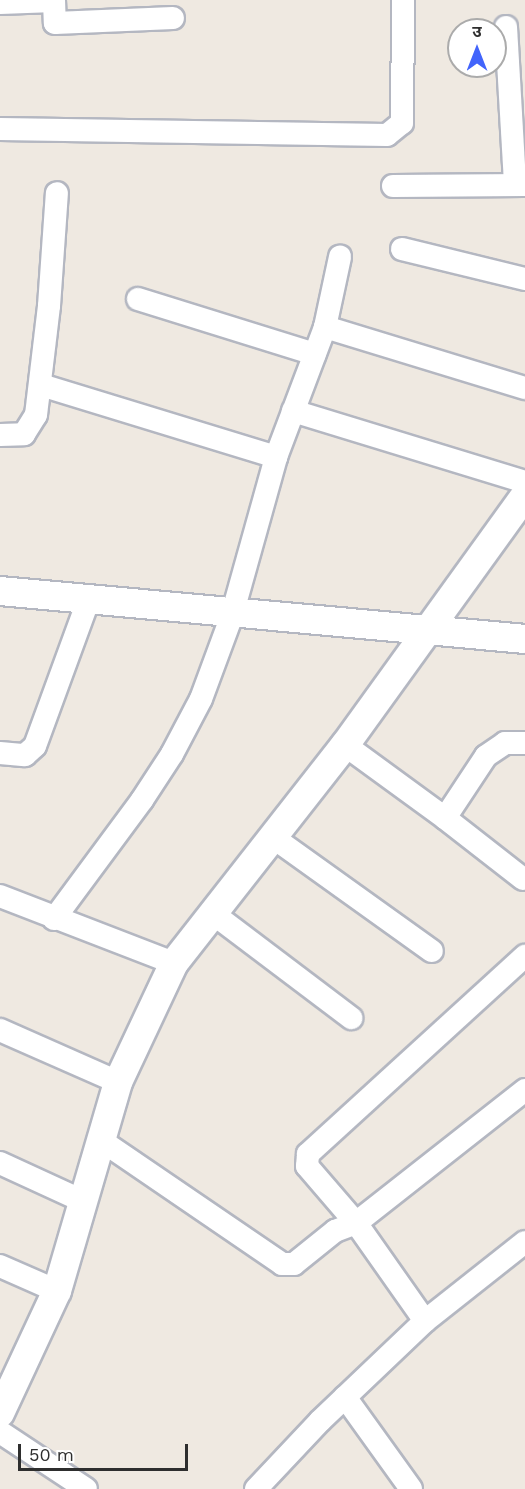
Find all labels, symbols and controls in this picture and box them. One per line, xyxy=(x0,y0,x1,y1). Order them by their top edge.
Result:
north arrow xyxy=(447,18,507,78)
text: उ xyxy=(472,22,482,41)
scale bar xyxy=(21,1432,190,1470)
text: 50 m xyxy=(29,1444,74,1465)

